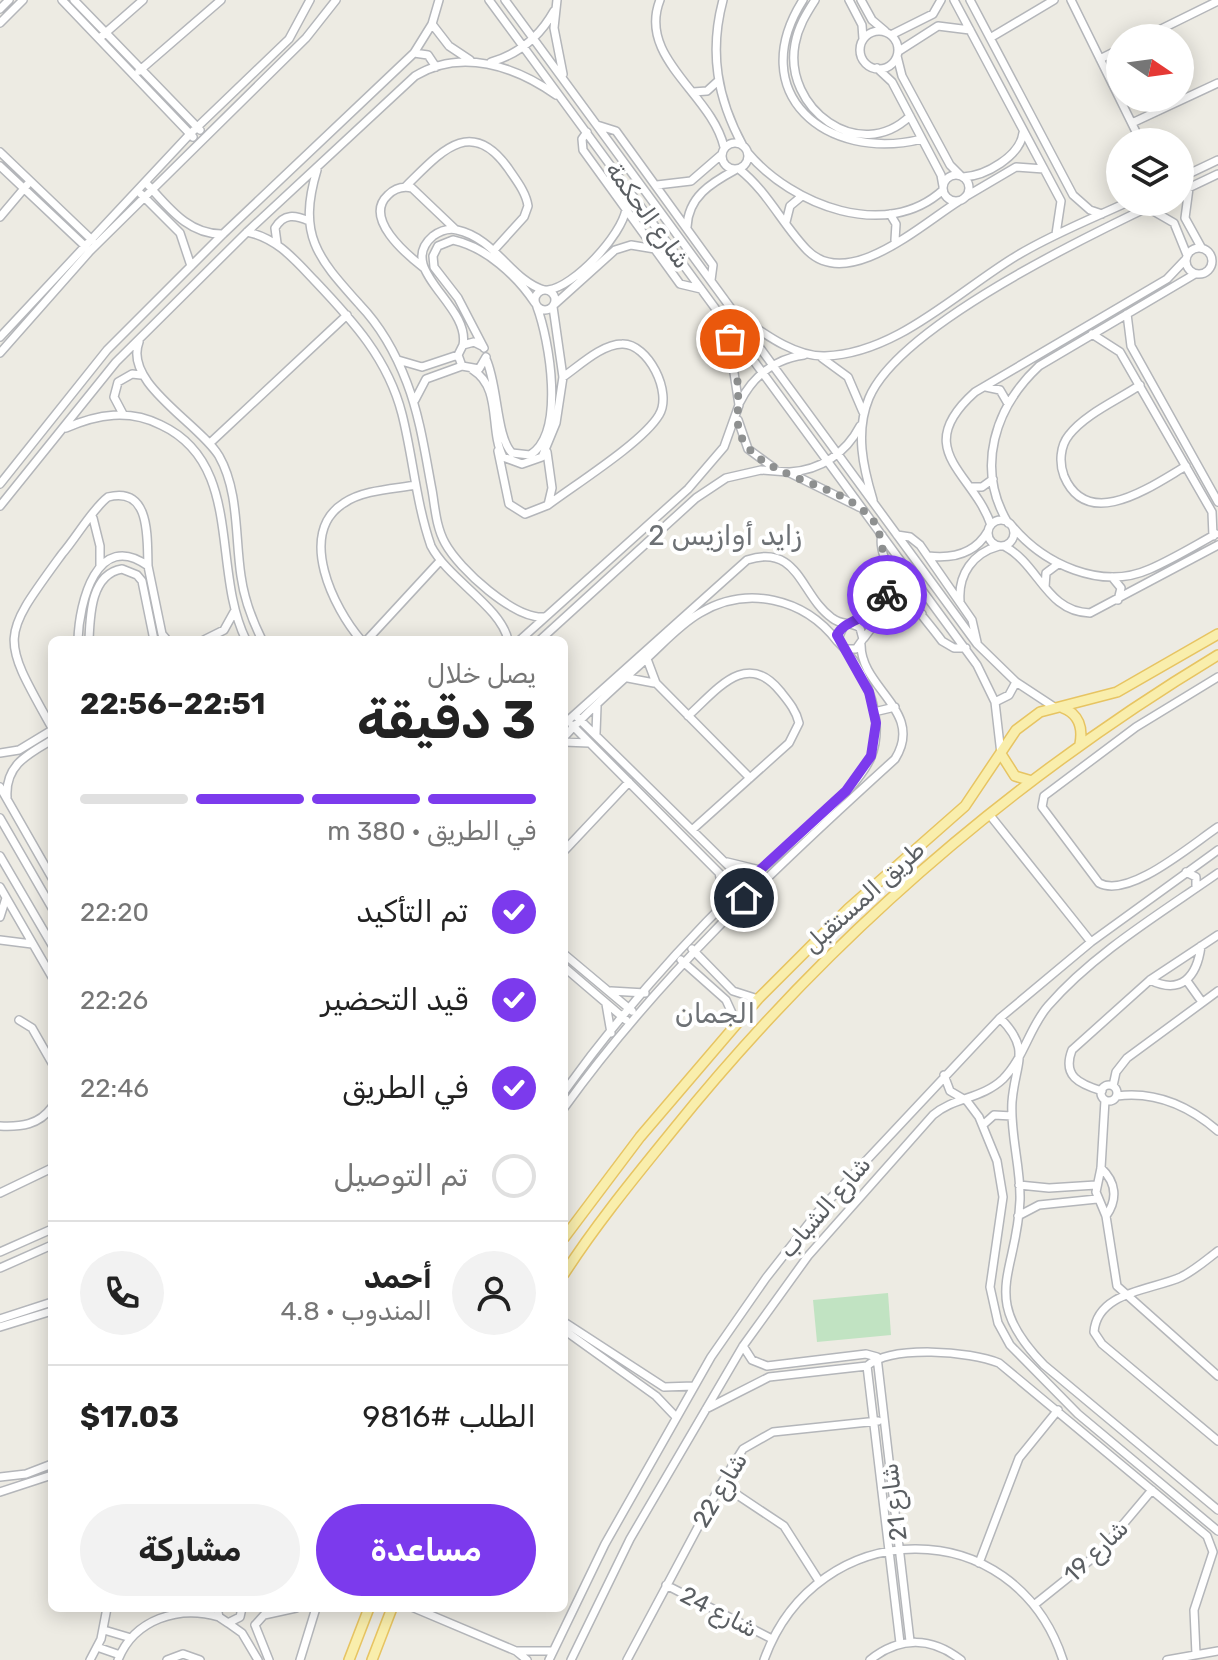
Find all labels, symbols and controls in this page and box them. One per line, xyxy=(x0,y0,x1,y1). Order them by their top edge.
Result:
north arrow xyxy=(1106,24,1194,112)
map controls xyxy=(1106,24,1194,216)
button: layers xyxy=(1106,128,1194,216)
street label: شارع الحكمة xyxy=(598,156,696,275)
pin xyxy=(696,305,764,373)
icon: bag xyxy=(708,317,752,361)
district label: زايد أوازيس 2 xyxy=(648,519,802,552)
courier xyxy=(847,555,927,635)
icon: bike xyxy=(865,573,909,617)
text: يصل خلال xyxy=(427,659,536,690)
text: 22:51–22:56 xyxy=(80,686,266,722)
text: 3 دقيقة xyxy=(357,689,536,751)
text: في الطريق · 380 m xyxy=(327,816,536,847)
street label: طريق المستقبل xyxy=(798,835,930,959)
pin xyxy=(710,864,778,932)
icon: home xyxy=(722,876,766,920)
icon: check xyxy=(492,890,536,934)
text: تم التأكيد xyxy=(356,894,468,930)
text: 22:20 xyxy=(80,897,149,928)
icon: check xyxy=(492,978,536,1022)
text: قيد التحضير xyxy=(321,982,468,1018)
text: 22:26 xyxy=(80,985,148,1016)
district label: الجمان xyxy=(675,997,755,1030)
icon: check xyxy=(492,1066,536,1110)
text: في الطريق xyxy=(342,1070,468,1106)
text: 22:46 xyxy=(80,1073,149,1104)
street label: شارع الشباب xyxy=(773,1151,878,1265)
text: تم التوصيل xyxy=(333,1158,468,1194)
button: phone xyxy=(80,1251,164,1335)
button: person xyxy=(452,1251,536,1335)
text: أحمد xyxy=(364,1260,432,1296)
text: المندوب · 4.8 xyxy=(280,1296,432,1327)
text: $17.03 xyxy=(80,1399,179,1435)
text: الطلب #9816 xyxy=(362,1399,536,1435)
street label: شارع 22 xyxy=(687,1448,755,1533)
street label: شارع 21 xyxy=(875,1461,915,1542)
button: مشاركة xyxy=(80,1504,300,1596)
button: مساعدة xyxy=(316,1504,536,1596)
street label: شارع 19 xyxy=(1058,1514,1135,1590)
street label: شارع 24 xyxy=(675,1581,762,1645)

